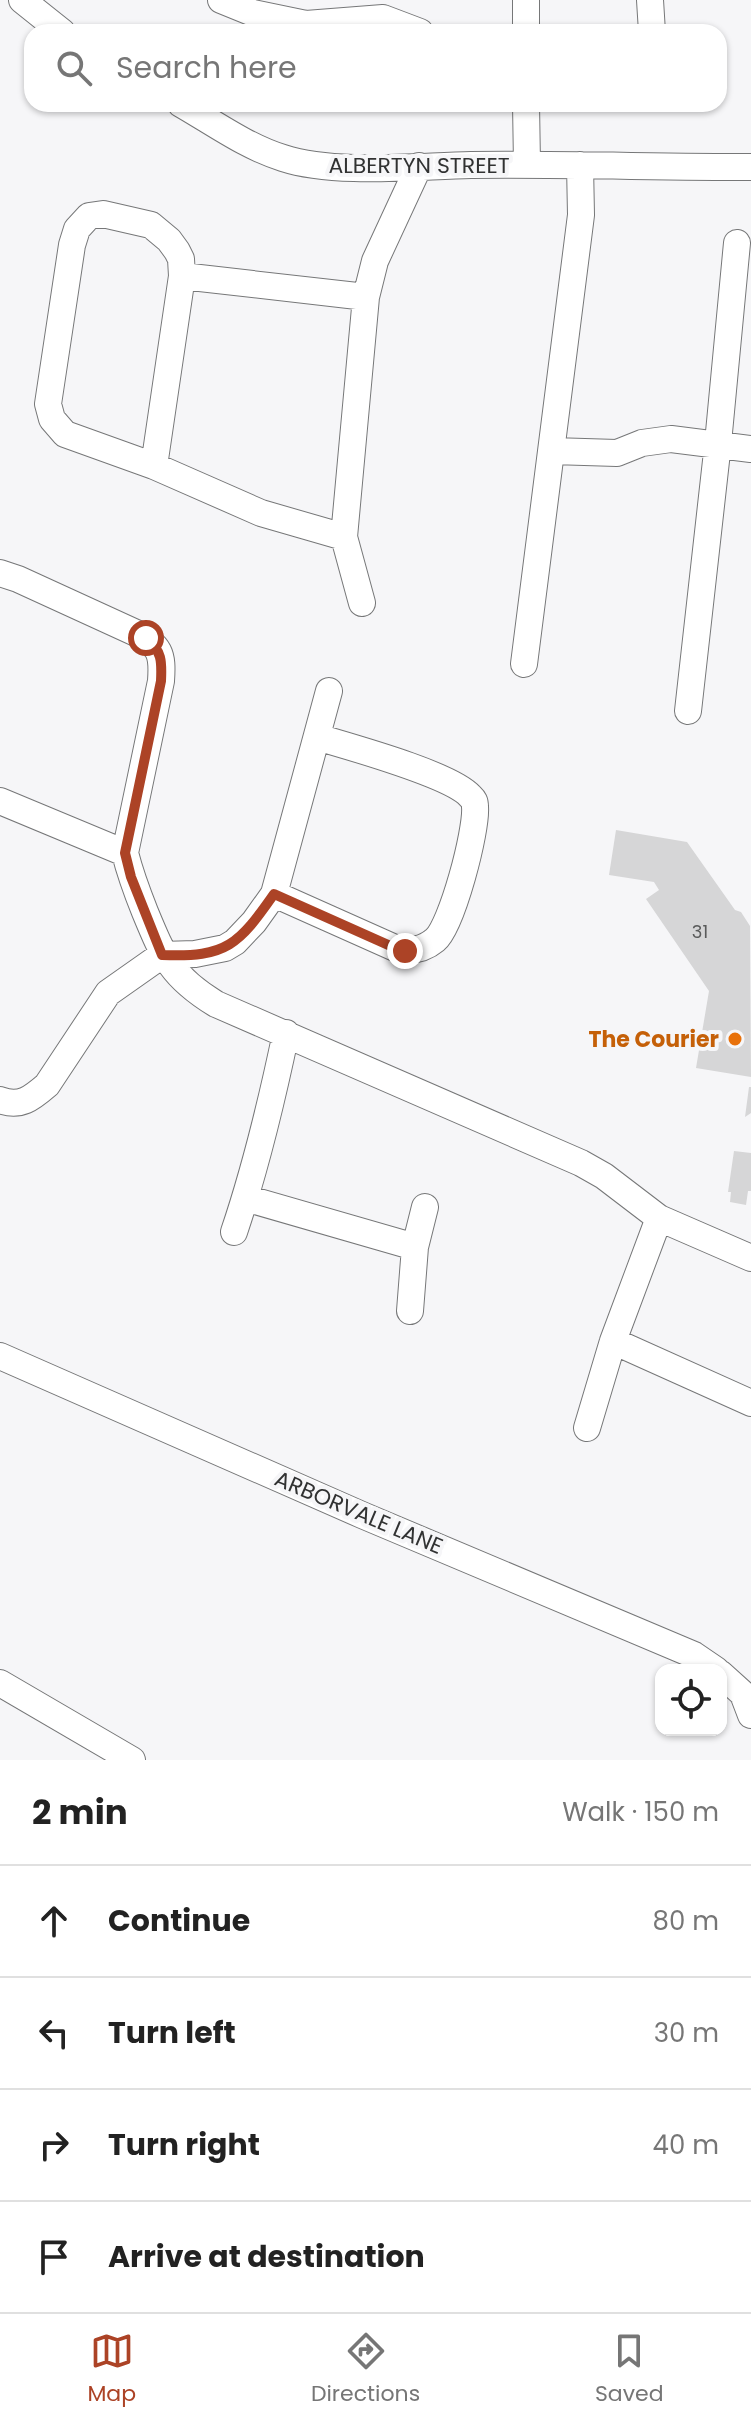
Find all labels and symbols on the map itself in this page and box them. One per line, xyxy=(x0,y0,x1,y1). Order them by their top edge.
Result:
street label: ALBERTYN STREET xyxy=(328,150,510,181)
route start xyxy=(128,620,164,656)
house number: 31 xyxy=(692,919,708,944)
route end xyxy=(387,933,423,969)
place label: The Courier xyxy=(588,1024,719,1055)
marker: The Courier xyxy=(726,1030,744,1048)
street label: ARBORVALE LANE xyxy=(270,1463,448,1562)

